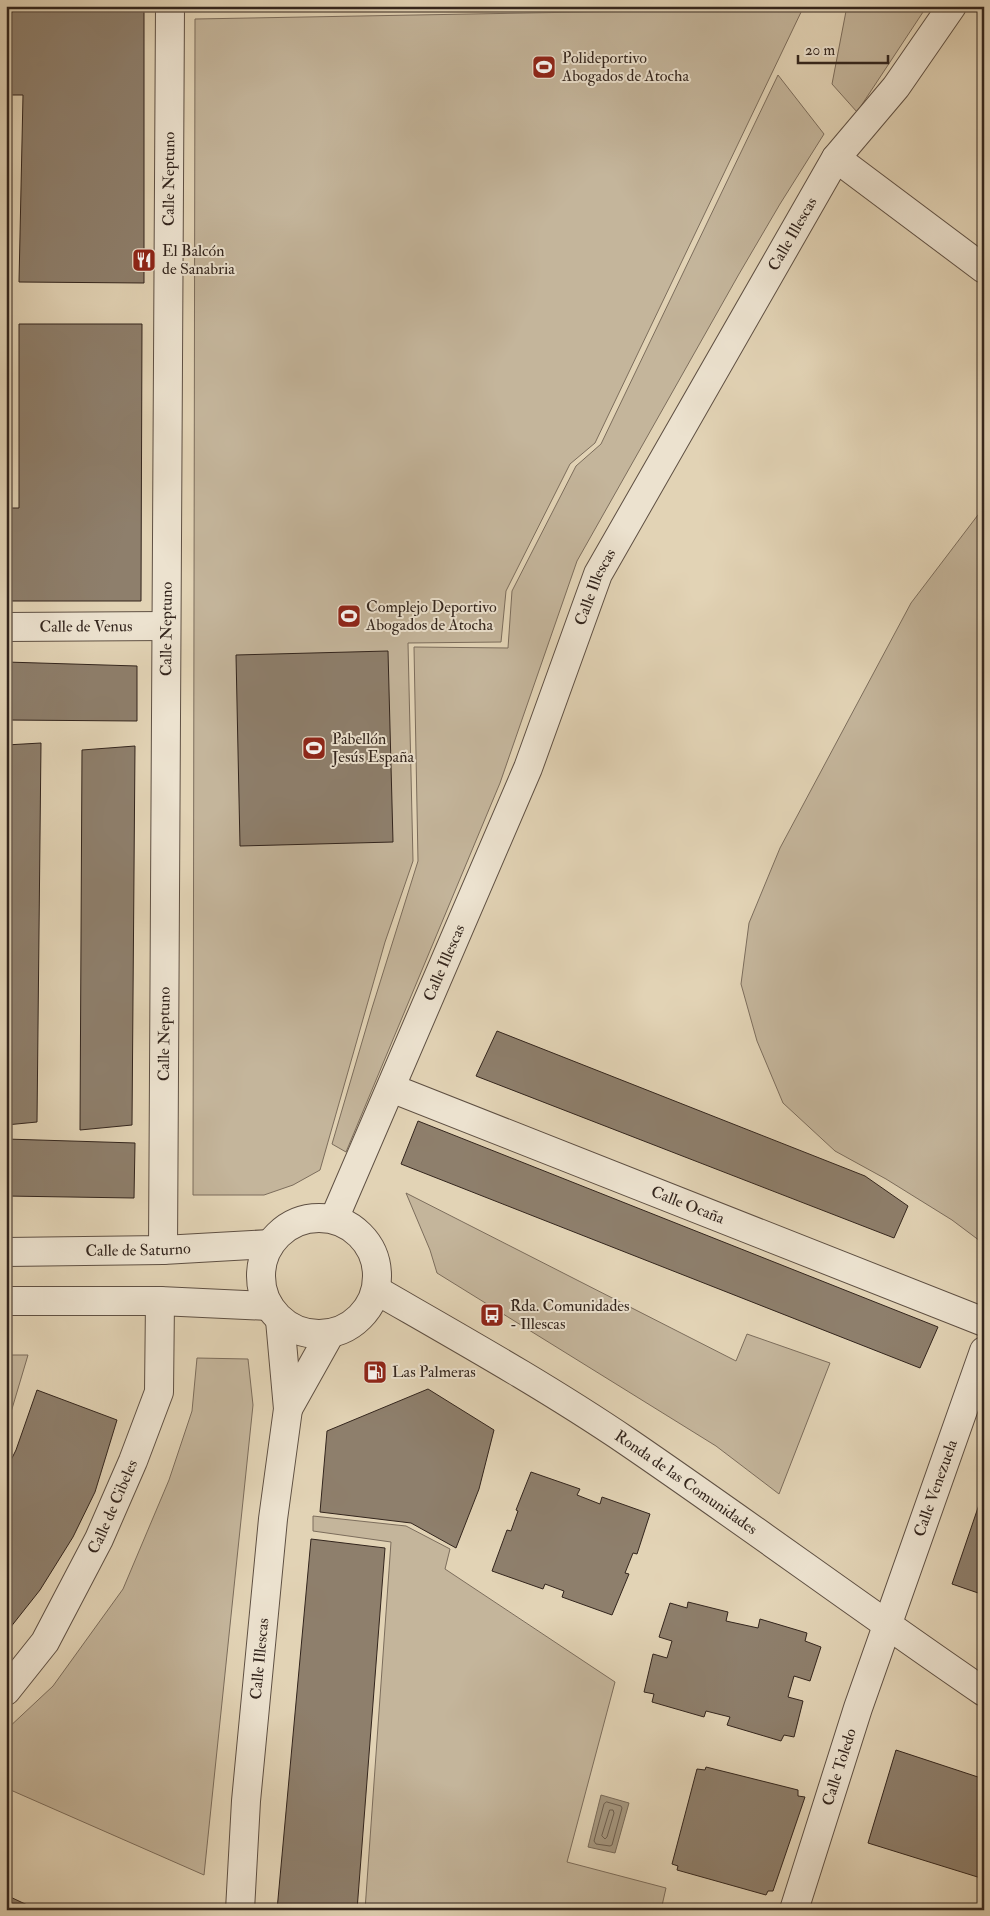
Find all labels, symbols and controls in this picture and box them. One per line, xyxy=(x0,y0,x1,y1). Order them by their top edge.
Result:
scale bar xyxy=(798,32,888,64)
text: 20 m xyxy=(805,41,835,60)
place label: Polideportivo Abogados de Atocha xyxy=(561,48,689,86)
sports icon: Polideportivo Abogados de Atocha xyxy=(531,54,557,80)
street label: Calle Neptuno xyxy=(159,131,180,226)
street label: Calle Illescas xyxy=(764,193,822,274)
place label: El Balcón de Sanabria xyxy=(162,241,235,279)
restaurant icon: El Balcón de Sanabria xyxy=(131,247,157,273)
street label: Calle Illescas xyxy=(570,545,620,628)
street label: Calle Neptuno xyxy=(156,581,178,676)
place label: Complejo Deportivo Abogados de Atocha xyxy=(365,597,497,635)
sports icon: Complejo Deportivo Abogados de Atocha xyxy=(336,603,362,629)
street label: Calle de Venus xyxy=(39,616,133,637)
place label: Pabellón Jesús España xyxy=(331,729,414,768)
sports icon: Pabellón Jesús España xyxy=(301,735,327,761)
street label: Calle Illescas xyxy=(419,921,470,1004)
street label: Calle Neptuno xyxy=(154,986,175,1081)
street label: Calle Ocaña xyxy=(648,1182,728,1229)
street label: Calle de Saturno xyxy=(85,1238,191,1261)
place label: Rda. Comunidades - Illescas xyxy=(510,1296,629,1334)
bus stop icon: Rda. Comunidades - Illescas xyxy=(479,1302,505,1328)
fuel station icon: Las Palmeras xyxy=(362,1359,388,1385)
place label: Las Palmeras xyxy=(392,1362,476,1382)
street label: Ronda de las Comunidades xyxy=(611,1426,761,1539)
street label: Calle Venezuela xyxy=(909,1437,962,1539)
street label: Calle de Cibeles xyxy=(83,1457,142,1557)
street label: Calle Illescas xyxy=(246,1617,273,1700)
street label: Calle Toledo xyxy=(818,1725,861,1808)

